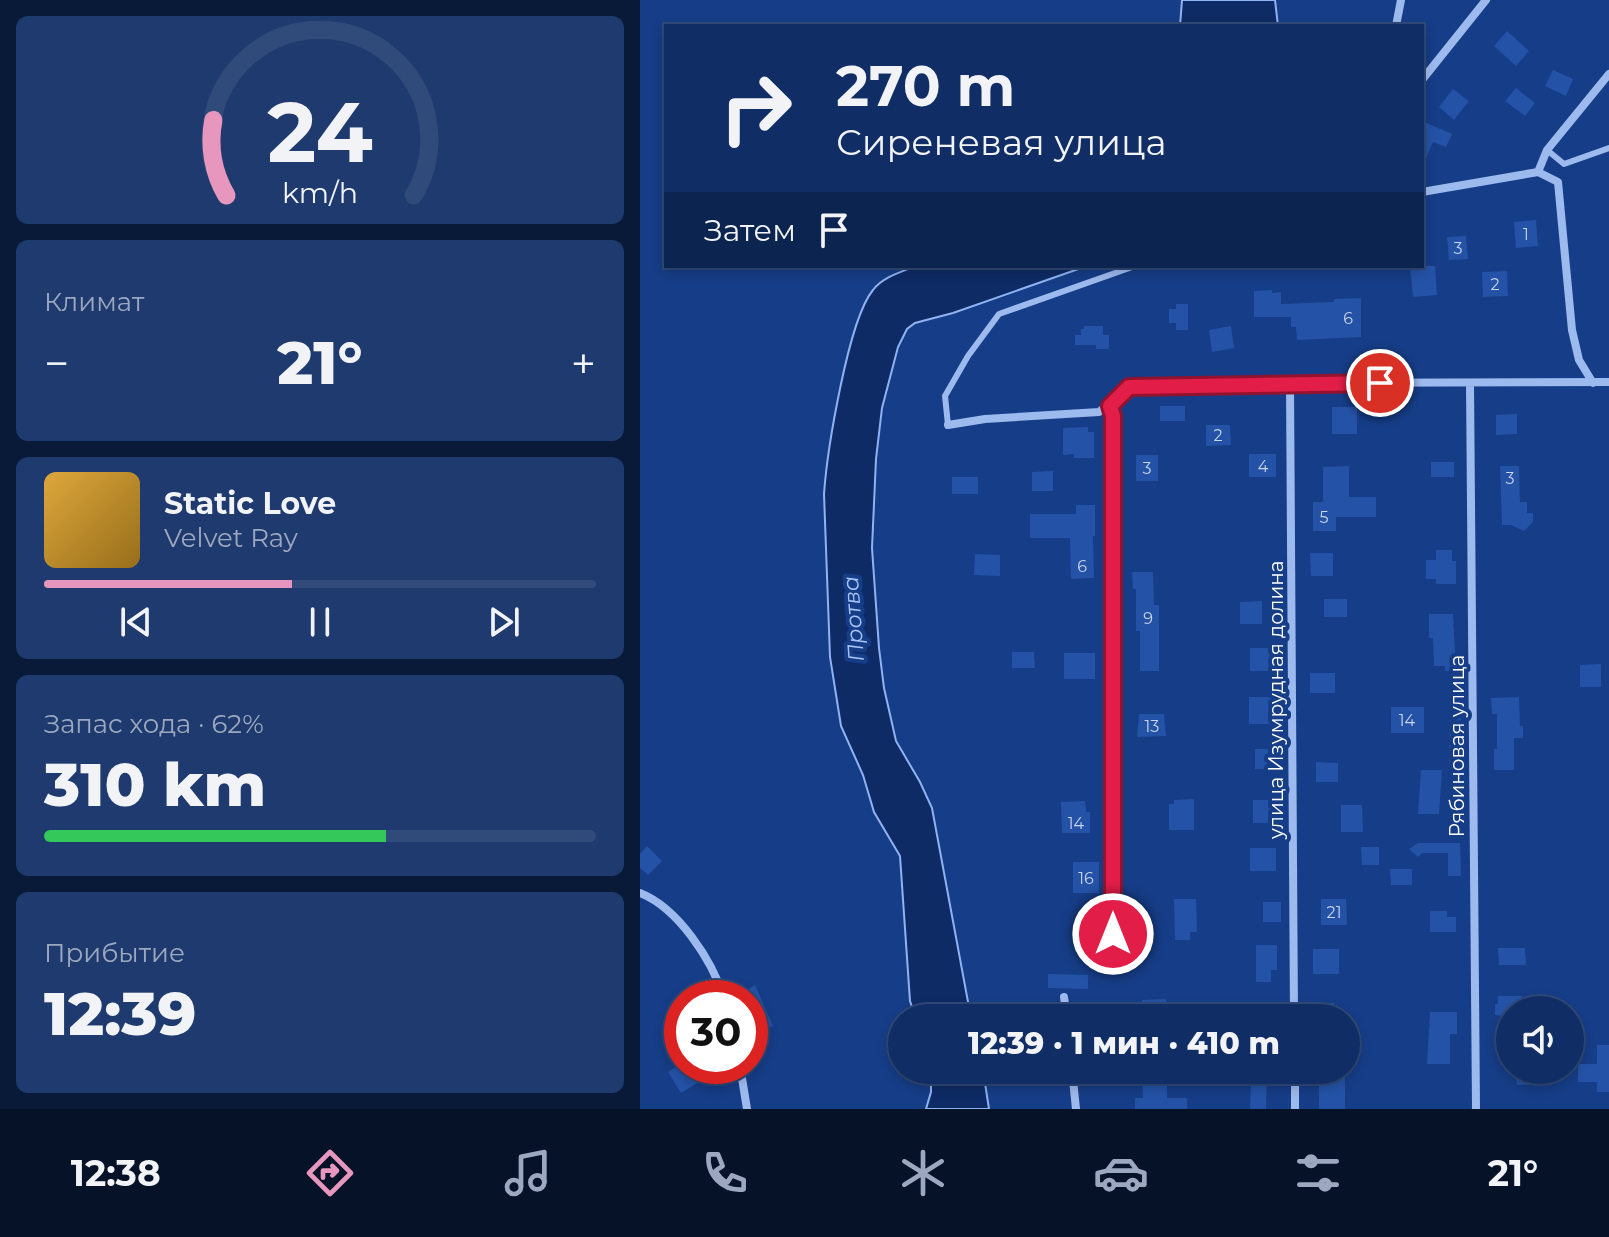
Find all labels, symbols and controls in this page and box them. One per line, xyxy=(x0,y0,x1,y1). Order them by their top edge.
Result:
text: 270 m xyxy=(836,52,1015,120)
icon: right xyxy=(704,56,808,160)
text: 24 xyxy=(267,81,373,183)
text: Сиреневая улица xyxy=(836,120,1167,164)
text: km/h xyxy=(282,175,358,210)
icon: arrive xyxy=(812,208,856,252)
text: Затем xyxy=(704,212,796,249)
house number: 1 xyxy=(1523,225,1529,244)
house number: 3 xyxy=(1453,239,1463,258)
house number: 2 xyxy=(1490,275,1500,294)
text: Климат xyxy=(44,286,144,318)
house number: 6 xyxy=(1343,309,1353,328)
text: 21° xyxy=(277,326,363,399)
text: − xyxy=(44,336,69,390)
text: + xyxy=(571,336,596,390)
pin xyxy=(1346,349,1414,417)
icon: arrive xyxy=(1358,361,1402,405)
house number: 2 xyxy=(1213,426,1223,445)
house number: 4 xyxy=(1258,457,1269,476)
house number: 3 xyxy=(1142,459,1152,478)
house number: 3 xyxy=(1505,469,1515,488)
text: Static Love xyxy=(164,485,336,522)
house number: 5 xyxy=(1319,508,1329,527)
text: Velvet Ray xyxy=(164,522,298,554)
house number: 6 xyxy=(1077,557,1087,576)
street label: улица Изумрудная долина xyxy=(1264,561,1288,840)
water label: Протва xyxy=(837,575,870,663)
icon: previous xyxy=(114,600,158,644)
icon: pause xyxy=(298,600,342,644)
icon: next xyxy=(482,600,526,644)
house number: 9 xyxy=(1143,609,1153,628)
street label: Рябиновая улица xyxy=(1445,655,1469,837)
text: Запас хода · 62% xyxy=(44,708,264,740)
house number: 14 xyxy=(1399,711,1416,730)
house number: 13 xyxy=(1145,717,1159,736)
text: 310 km xyxy=(44,748,266,821)
house number: 14 xyxy=(1068,814,1085,833)
house number: 16 xyxy=(1078,869,1094,888)
position arrow xyxy=(1071,892,1155,976)
house number: 21 xyxy=(1327,903,1341,922)
text: Прибытие xyxy=(44,937,185,969)
text: 12:39 xyxy=(44,977,196,1050)
speed limit sign: 30 xyxy=(664,980,768,1084)
map controls xyxy=(1496,996,1584,1084)
button: sound xyxy=(1496,996,1584,1084)
text: 12:39 · 1 мин · 410 m xyxy=(968,1025,1280,1062)
icon: directions xyxy=(302,1145,358,1201)
icon: music xyxy=(500,1145,556,1201)
icon: phone xyxy=(697,1145,753,1201)
icon: climate xyxy=(895,1145,951,1201)
icon: car xyxy=(1093,1145,1149,1201)
icon: filters xyxy=(1290,1145,1346,1201)
text: 12:38 xyxy=(71,1151,161,1195)
text: 21° xyxy=(1488,1151,1538,1195)

